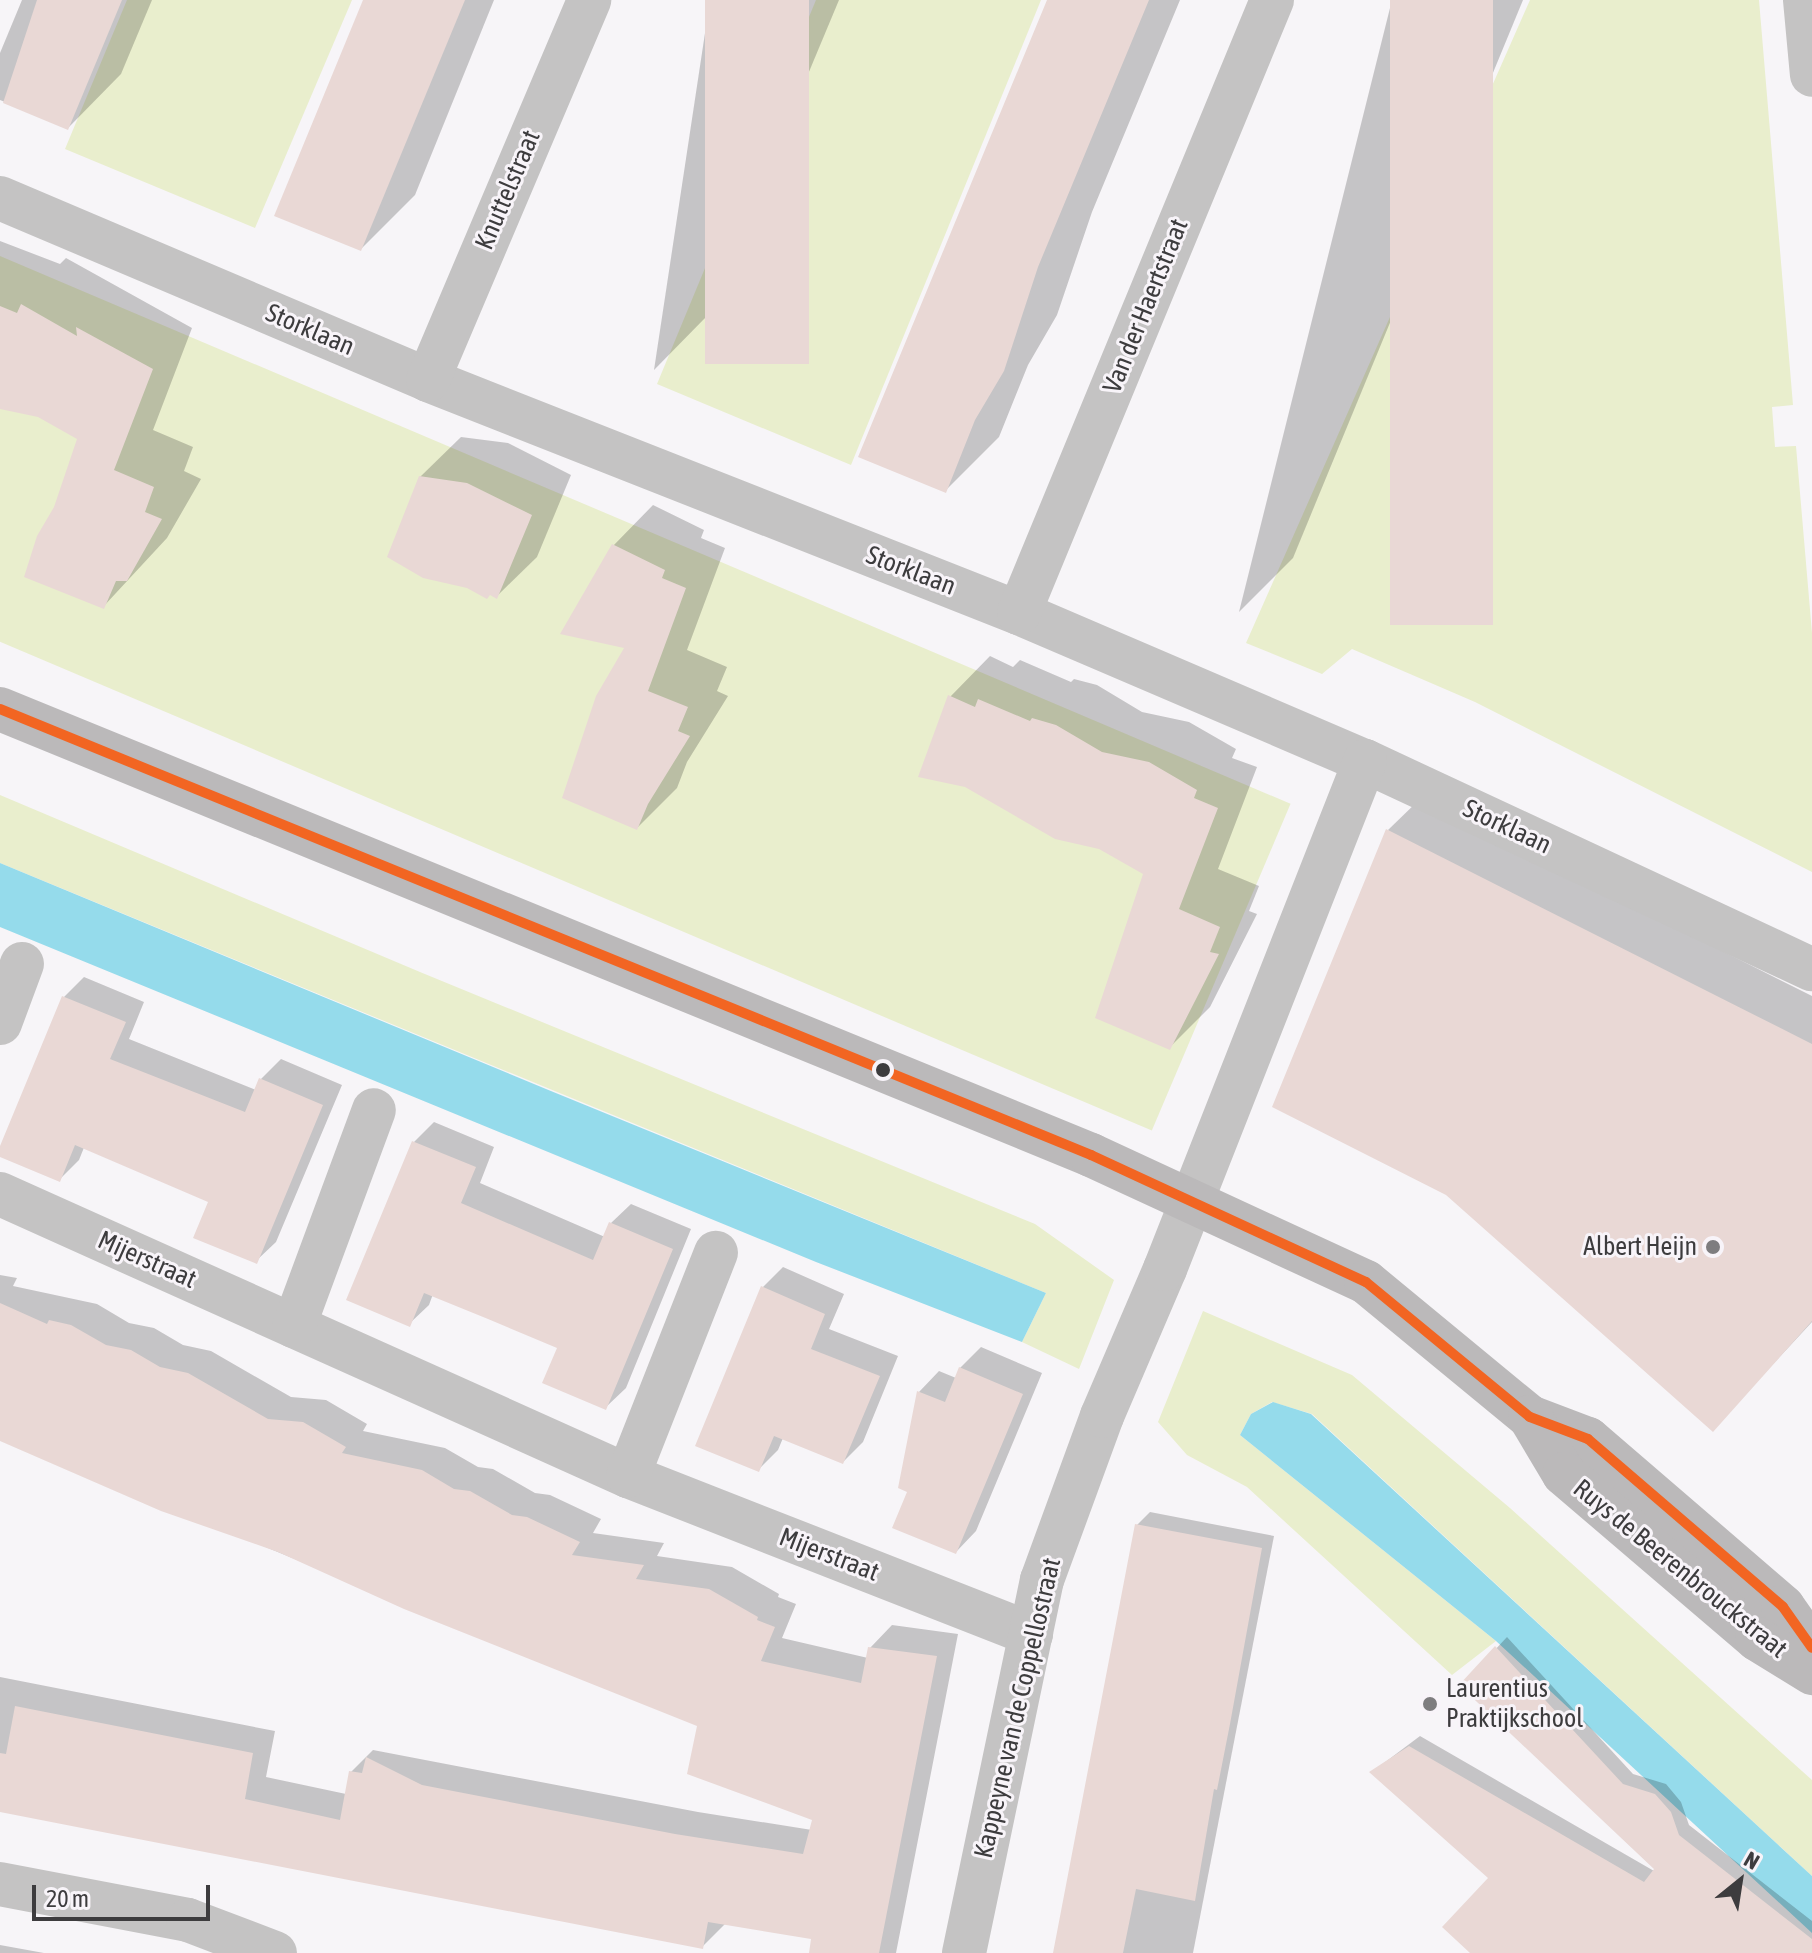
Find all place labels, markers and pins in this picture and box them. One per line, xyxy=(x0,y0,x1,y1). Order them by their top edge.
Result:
unlabelled marker xyxy=(875,1062,891,1078)
place label: Albert Heijn xyxy=(1583,1231,1697,1263)
marker: Albert Heijn xyxy=(1704,1238,1722,1256)
place label: Laurentius Praktijkschool xyxy=(1446,1673,1583,1734)
marker: Laurentius Praktijkschool xyxy=(1421,1695,1439,1713)

